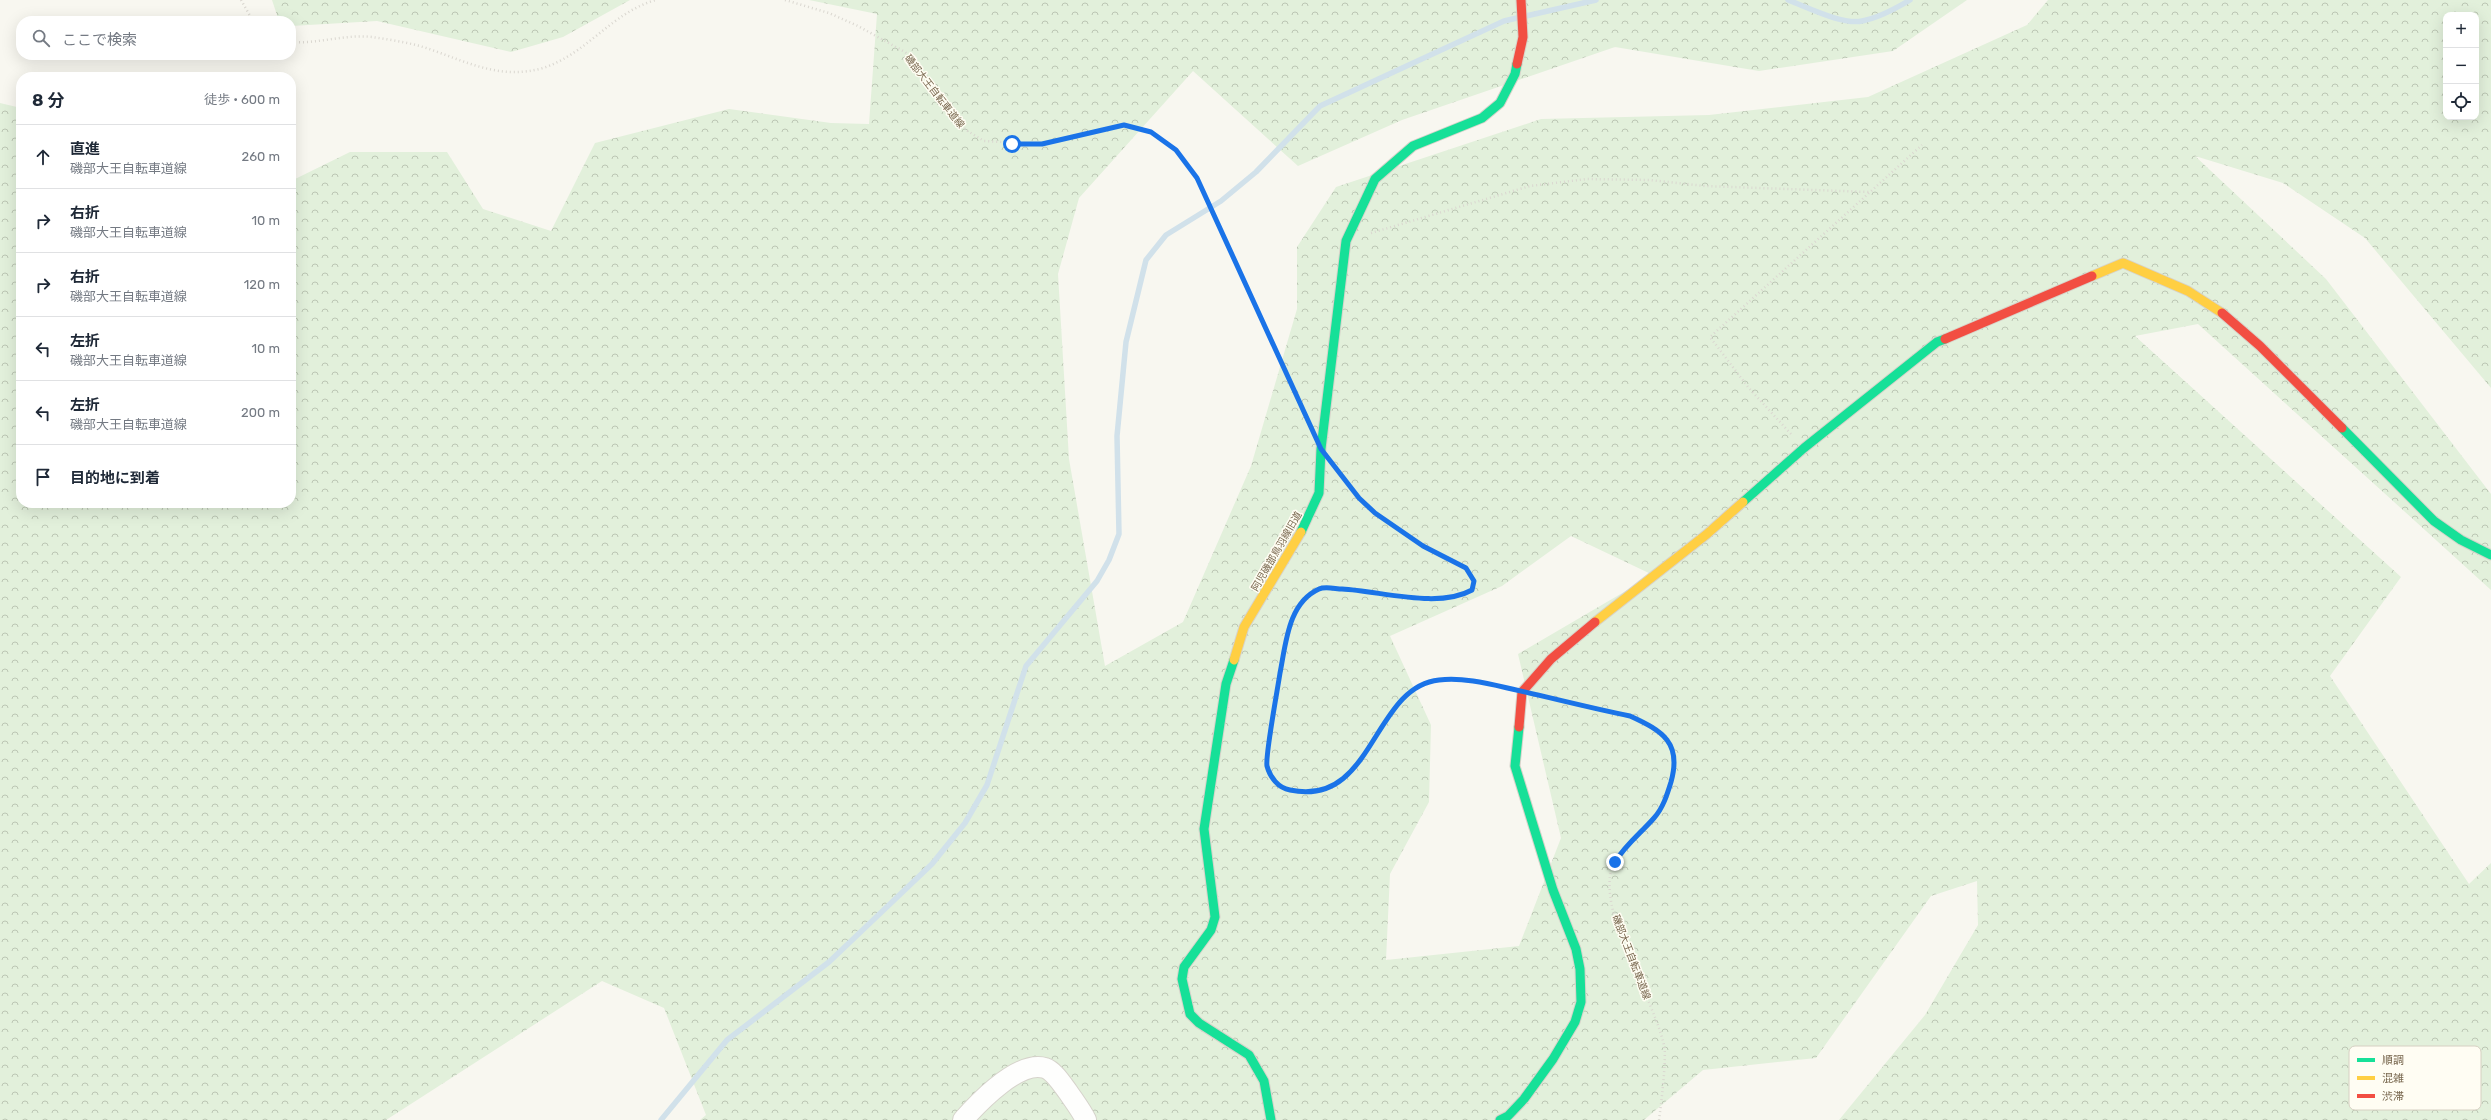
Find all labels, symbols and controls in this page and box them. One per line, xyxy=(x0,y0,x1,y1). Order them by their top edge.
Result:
map controls xyxy=(2443,12,2479,120)
button: + xyxy=(2443,12,2479,48)
search box xyxy=(16,16,296,60)
icon: search xyxy=(30,27,52,49)
text: ここで検索 xyxy=(62,31,137,49)
button: − xyxy=(2443,48,2479,84)
street label: 磯部大王自転車道線 xyxy=(902,52,967,131)
button: locate xyxy=(2443,84,2479,120)
text: 8 分 xyxy=(32,90,64,110)
text: 徒歩 · 600 m xyxy=(204,92,280,107)
route start xyxy=(1003,135,1021,153)
text: 直進 xyxy=(70,140,100,158)
icon: ahead xyxy=(32,146,54,168)
text: 260 m xyxy=(242,149,280,164)
text: 磯部大王自転車道線 xyxy=(70,161,187,176)
text: 右折 xyxy=(70,204,100,222)
icon: right xyxy=(32,210,54,232)
text: 10 m xyxy=(251,213,280,228)
text: 磯部大王自転車道線 xyxy=(70,225,187,240)
text: 右折 xyxy=(70,268,100,286)
icon: right xyxy=(32,274,54,296)
text: 120 m xyxy=(244,277,280,292)
text: 磯部大王自転車道線 xyxy=(70,289,187,304)
text: 左折 xyxy=(70,332,100,350)
icon: left xyxy=(32,338,54,360)
text: 10 m xyxy=(251,341,280,356)
text: 磯部大王自転車道線 xyxy=(70,353,187,368)
text: 左折 xyxy=(70,396,100,414)
icon: left xyxy=(32,402,54,424)
text: 200 m xyxy=(241,405,280,420)
text: 磯部大王自転車道線 xyxy=(70,417,187,432)
icon: arrive xyxy=(32,466,54,488)
text: 目的地に到着 xyxy=(70,469,160,487)
street label: 阿児磯部鳥羽線旧道 xyxy=(1249,510,1305,593)
route end xyxy=(1606,853,1624,871)
street label: 磯部大王自転車道線 xyxy=(1609,913,1653,1002)
legend xyxy=(2349,1046,2481,1110)
text: 順調 xyxy=(2382,1054,2404,1067)
text: 混雑 xyxy=(2382,1072,2404,1085)
text: 渋滞 xyxy=(2382,1090,2404,1103)

